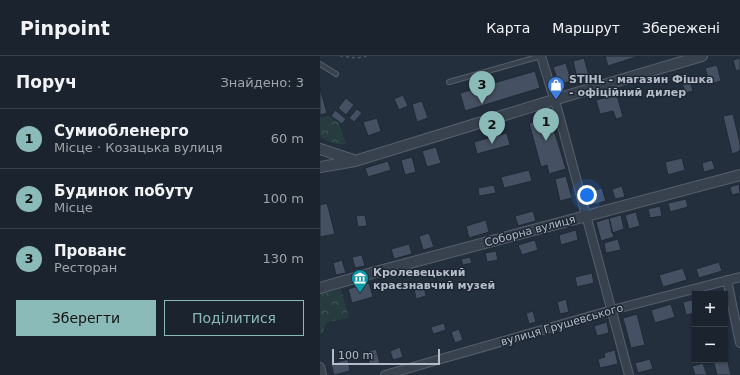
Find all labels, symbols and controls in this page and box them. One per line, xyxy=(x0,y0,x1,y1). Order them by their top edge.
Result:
text: Pinpoint xyxy=(20,17,110,39)
text: Карта xyxy=(486,20,530,36)
text: Маршрут xyxy=(552,20,620,36)
text: Збережені xyxy=(642,20,720,36)
pin: 3 xyxy=(469,71,495,104)
text: Поруч xyxy=(16,72,77,92)
place label: STIHL - магазин Фішка - офіційний дилер xyxy=(569,73,713,99)
text: Знайдено: 3 xyxy=(221,75,304,90)
shop icon: STIHL - магазин Фішка - офіційний дилер xyxy=(546,75,566,100)
pin: 1 xyxy=(533,108,559,141)
pin: 2 xyxy=(479,111,505,144)
text: Сумиобленерго xyxy=(54,122,189,140)
text: 1 xyxy=(24,131,34,146)
text: 60 m xyxy=(271,131,304,146)
text: Місце · Козацька вулиця xyxy=(54,140,223,155)
text: Будинок побуту xyxy=(54,182,193,200)
your location xyxy=(577,185,597,205)
text: 2 xyxy=(24,191,34,206)
text: 100 m xyxy=(262,191,304,206)
text: Місце xyxy=(54,200,93,215)
street label: Соборна вулиця xyxy=(483,213,577,249)
text: Прованс xyxy=(54,242,126,260)
text: 3 xyxy=(24,251,34,266)
text: 130 m xyxy=(262,251,304,266)
text: Ресторан xyxy=(54,260,117,275)
place label: Кролевецький краєзнавчий музей xyxy=(373,266,495,292)
museum icon: Кролевецький краєзнавчий музей xyxy=(350,268,370,293)
map controls xyxy=(692,291,728,363)
button: + xyxy=(692,291,728,327)
button: Зберегти xyxy=(16,300,156,336)
button: Поділитися xyxy=(164,300,304,336)
street label: вулиця Грушевського xyxy=(499,301,625,349)
button: − xyxy=(692,327,728,363)
scale bar xyxy=(332,347,440,366)
text: 100 m xyxy=(338,349,373,362)

